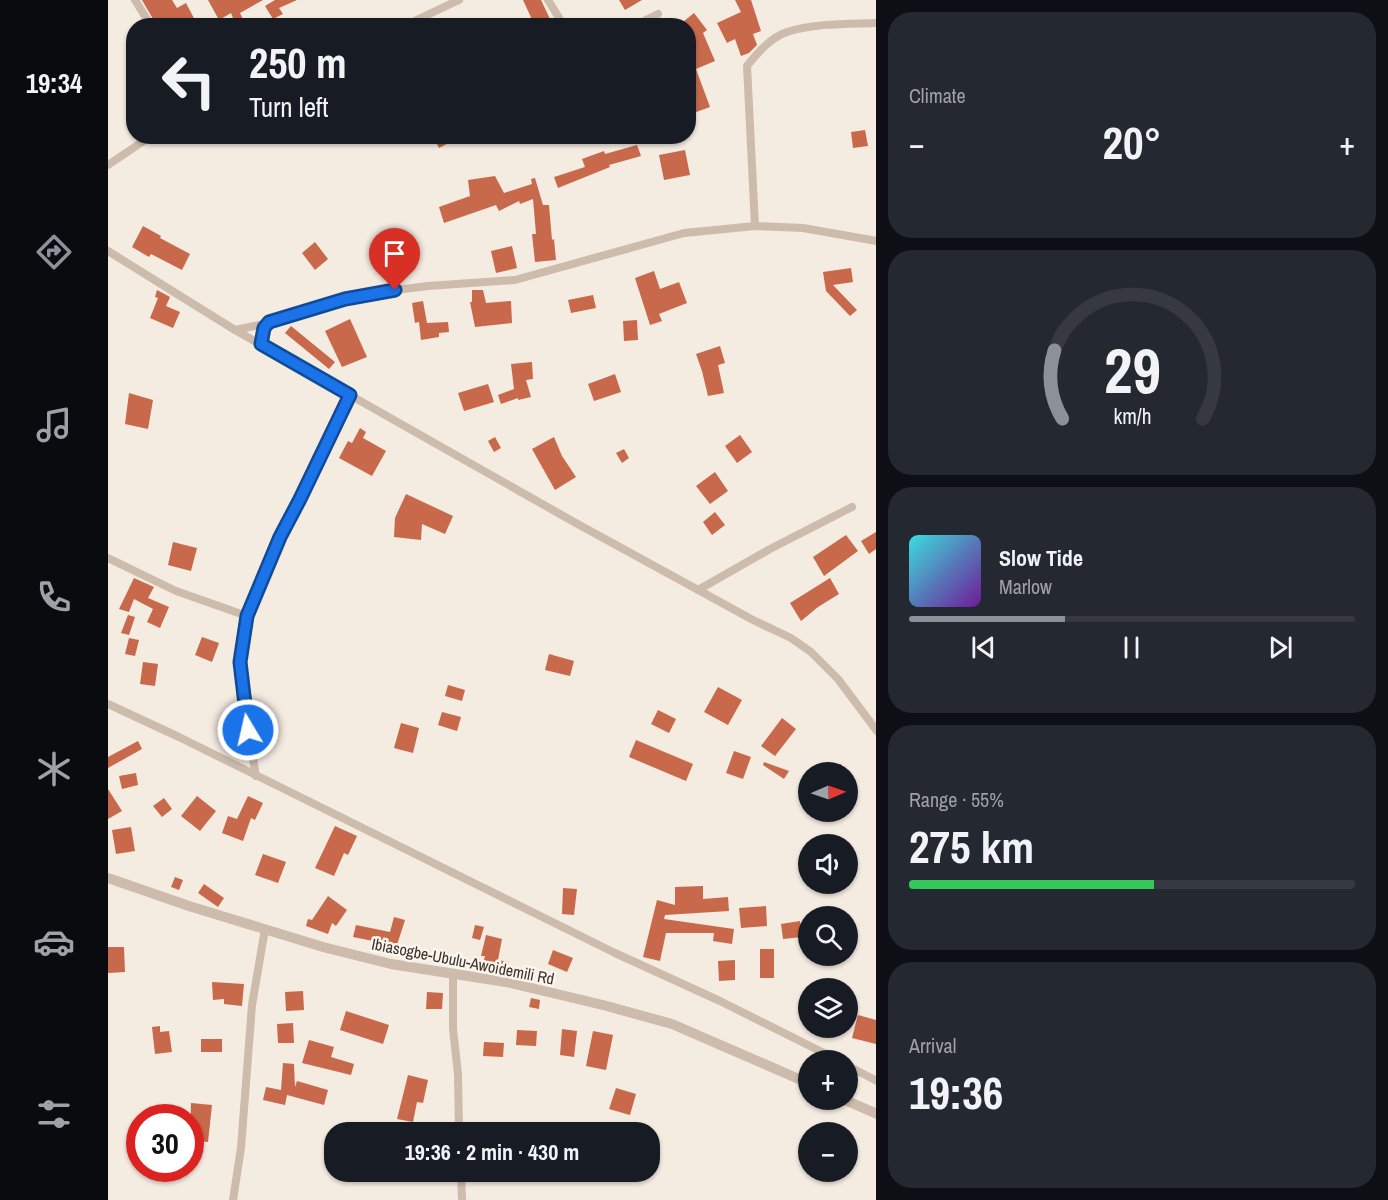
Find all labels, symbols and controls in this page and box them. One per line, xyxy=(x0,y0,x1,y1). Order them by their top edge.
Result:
text: 250 m xyxy=(249,35,347,91)
icon: left xyxy=(150,42,228,120)
text: 19:34 xyxy=(26,65,82,101)
text: Climate xyxy=(909,82,966,109)
text: Turn left xyxy=(249,89,328,125)
text: 20° xyxy=(1102,112,1162,173)
text: − xyxy=(909,121,925,165)
text: + xyxy=(1339,121,1355,165)
pin xyxy=(369,228,420,290)
icon: directions xyxy=(33,231,75,273)
icon: arrive xyxy=(378,237,411,270)
text: 29 xyxy=(1104,329,1160,413)
text: km/h xyxy=(1113,403,1151,432)
icon: music xyxy=(33,404,75,446)
text: Slow Tide xyxy=(999,543,1083,573)
text: Marlow xyxy=(999,573,1052,600)
icon: phone xyxy=(33,576,75,618)
icon: previous xyxy=(967,631,1000,664)
icon: pause xyxy=(1115,631,1148,664)
icon: next xyxy=(1264,631,1297,664)
position arrow xyxy=(216,698,280,762)
icon: climate xyxy=(33,748,75,790)
north arrow xyxy=(798,762,858,822)
map controls xyxy=(798,762,858,1182)
text: Range · 55% xyxy=(909,786,1004,813)
text: 275 km xyxy=(909,816,1034,877)
button: sound xyxy=(798,834,858,894)
button: search xyxy=(798,906,858,966)
icon: car xyxy=(33,921,75,963)
street label: Ibiasogbe-Ubulu-Awoidemili Rd xyxy=(370,932,556,990)
button: layers xyxy=(798,978,858,1038)
text: Arrival xyxy=(909,1032,956,1059)
button: + xyxy=(798,1050,858,1110)
text: 19:36 xyxy=(909,1062,1003,1123)
icon: filters xyxy=(33,1093,75,1135)
speed limit sign: 30 xyxy=(126,1104,204,1182)
button: − xyxy=(798,1122,858,1182)
text: 19:36 · 2 min · 430 m xyxy=(405,1137,579,1167)

